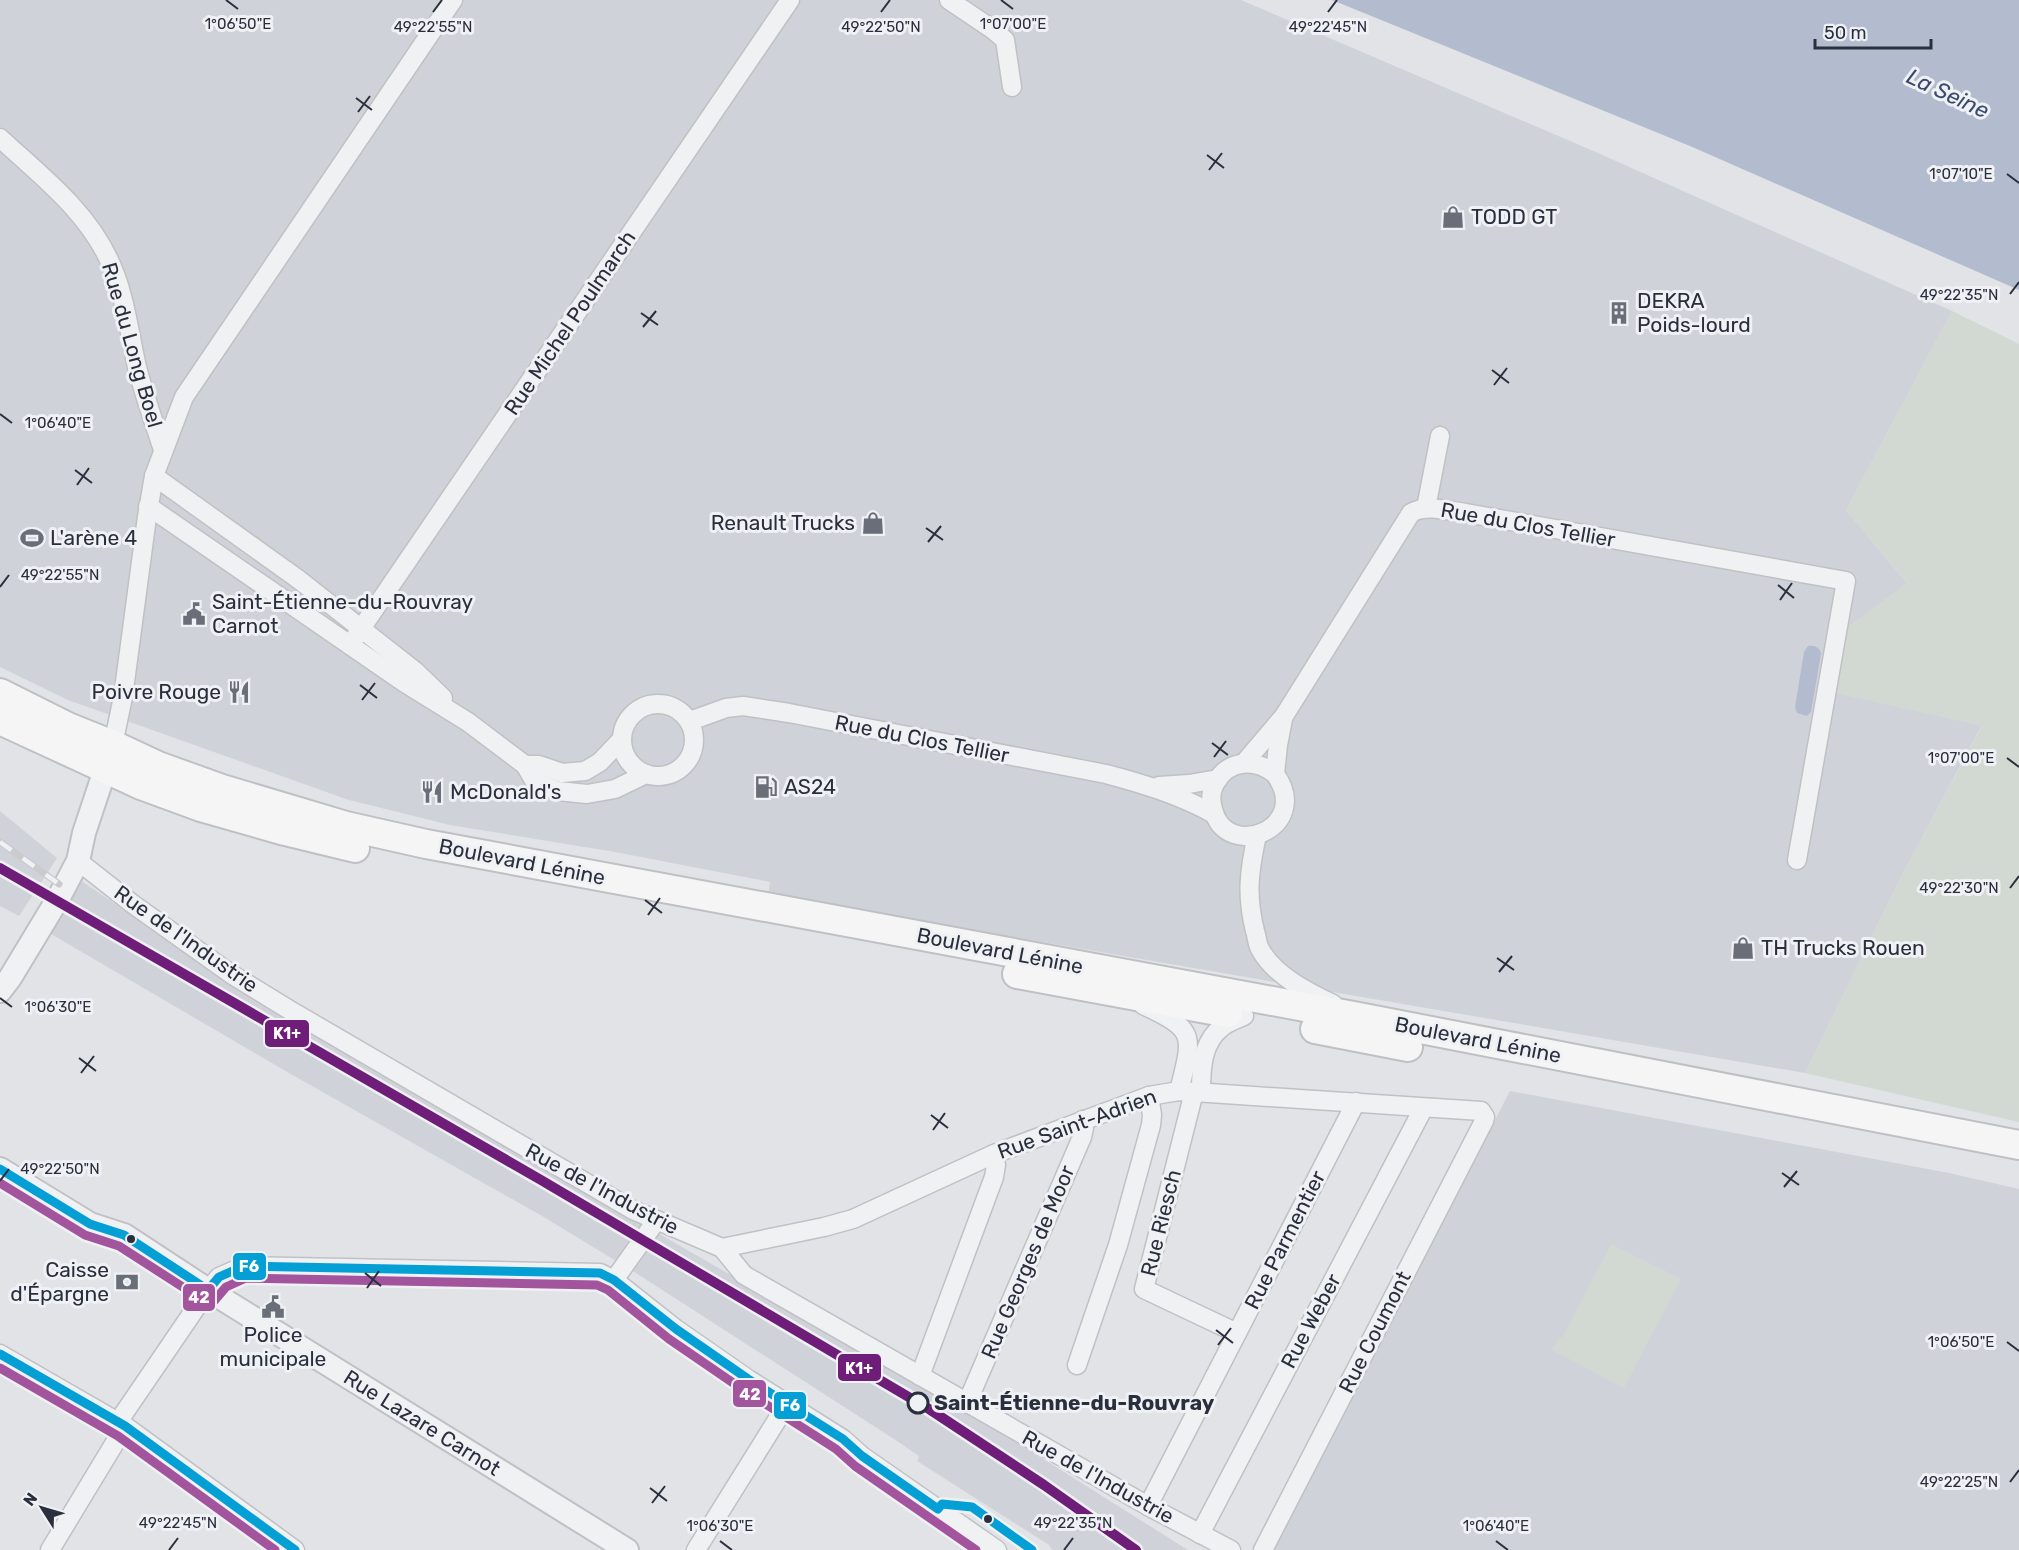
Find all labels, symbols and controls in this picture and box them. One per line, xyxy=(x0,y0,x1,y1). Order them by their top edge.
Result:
scale bar xyxy=(1815,12,1930,50)
text: 1°06'50"E xyxy=(205,15,271,33)
text: 1°07'00"E xyxy=(980,15,1046,33)
text: 49°22'55"N xyxy=(394,18,472,36)
text: 49°22'50"N xyxy=(841,18,921,36)
text: 49°22'45"N xyxy=(1289,18,1367,36)
text: 50 m xyxy=(1824,22,1867,44)
water label: La Seine xyxy=(1902,63,1993,124)
text: 1°07'10"E xyxy=(1929,165,1993,183)
shop icon: TODD GT xyxy=(1440,204,1466,230)
place label: TODD GT xyxy=(1471,204,1557,229)
street label: Rue Michel Poulmarch xyxy=(499,226,641,420)
street label: Rue du Long Boel xyxy=(97,259,168,430)
text: 49°22'35"N xyxy=(1920,286,1998,304)
place label: DEKRA Poids-lourd xyxy=(1637,288,1751,337)
building icon: DEKRA Poids-lourd xyxy=(1606,300,1632,326)
text: 1°06'40"E xyxy=(25,414,91,432)
street label: Rue du Clos Tellier xyxy=(1439,497,1617,552)
place label: Renault Trucks xyxy=(711,510,855,535)
shop icon: Renault Trucks xyxy=(860,510,886,536)
sports icon: L'arène 4 xyxy=(19,525,45,551)
place label: L'arène 4 xyxy=(50,525,137,550)
text: 49°22'55"N xyxy=(21,566,99,584)
place label: Saint-Étienne-du-Rouvray Carnot xyxy=(212,589,474,638)
public building icon: Saint-Étienne-du-Rouvray Carnot xyxy=(181,601,207,627)
place label: Poivre Rouge xyxy=(92,679,221,704)
restaurant icon: Poivre Rouge xyxy=(226,679,252,705)
street label: Rue du Clos Tellier xyxy=(833,709,1011,768)
text: 1°07'00"E xyxy=(1928,749,1994,767)
fuel station icon: AS24 xyxy=(753,774,779,800)
place label: AS24 xyxy=(784,774,836,799)
restaurant icon: McDonald's xyxy=(419,779,445,805)
place label: McDonald's xyxy=(450,779,562,804)
street label: Boulevard Lénine xyxy=(437,833,607,890)
text: 49°22'30"N xyxy=(1919,879,1999,897)
street label: Rue de l'Industrie xyxy=(110,880,263,998)
street label: Boulevard Lénine xyxy=(915,922,1085,979)
shop icon: TH Trucks Rouen xyxy=(1730,935,1756,961)
place label: TH Trucks Rouen xyxy=(1761,935,1925,960)
text: 1°06'30"E xyxy=(25,998,91,1016)
street label: Boulevard Lénine xyxy=(1393,1011,1563,1068)
line badge: K1+ xyxy=(264,1019,310,1048)
text: K1+ xyxy=(273,1024,301,1043)
street label: Rue Saint-Adrien xyxy=(994,1083,1160,1164)
street label: Rue de l'Industrie xyxy=(521,1138,683,1239)
text: 49°22'50"N xyxy=(20,1160,100,1178)
street label: Rue Georges de Moor xyxy=(975,1161,1080,1362)
street label: Rue Parmentier xyxy=(1239,1166,1330,1313)
street label: Rue Riesch xyxy=(1135,1167,1186,1279)
unlabelled marker xyxy=(125,1233,137,1245)
line badge: F6 xyxy=(232,1252,267,1281)
place label: Caisse d'Épargne xyxy=(10,1257,109,1306)
text: F6 xyxy=(239,1257,259,1276)
street label: Rue Coumont xyxy=(1333,1267,1416,1397)
bank icon: Caisse d'Épargne xyxy=(114,1269,140,1295)
street label: Rue Weber xyxy=(1275,1269,1346,1372)
line badge: 42 xyxy=(182,1283,216,1312)
text: 42 xyxy=(188,1288,210,1307)
public building icon: Police municipale xyxy=(260,1294,286,1320)
place label: Police municipale xyxy=(220,1322,326,1371)
text: 1°06'50"E xyxy=(1928,1333,1994,1351)
line badge: K1+ xyxy=(837,1353,882,1382)
text: K1+ xyxy=(845,1359,873,1378)
street label: Rue Lazare Carnot xyxy=(339,1364,505,1481)
line badge: 42 xyxy=(732,1379,767,1408)
text: 42 xyxy=(739,1385,761,1404)
place label: Saint-Étienne-du-Rouvray xyxy=(934,1390,1215,1415)
line badge: F6 xyxy=(773,1391,807,1420)
marker: Saint-Étienne-du-Rouvray xyxy=(907,1392,929,1414)
text: F6 xyxy=(780,1396,800,1415)
street label: Rue de l'Industrie xyxy=(1018,1424,1179,1529)
text: 49°22'25"N xyxy=(1920,1473,1998,1491)
north arrow xyxy=(12,1478,72,1538)
text: N xyxy=(19,1489,41,1510)
unlabelled marker xyxy=(982,1513,994,1525)
text: 49°22'45"N xyxy=(139,1514,217,1532)
text: 49°22'35"N xyxy=(1034,1514,1112,1532)
text: 1°06'30"E xyxy=(687,1517,753,1535)
text: 1°06'40"E xyxy=(1463,1517,1529,1535)

